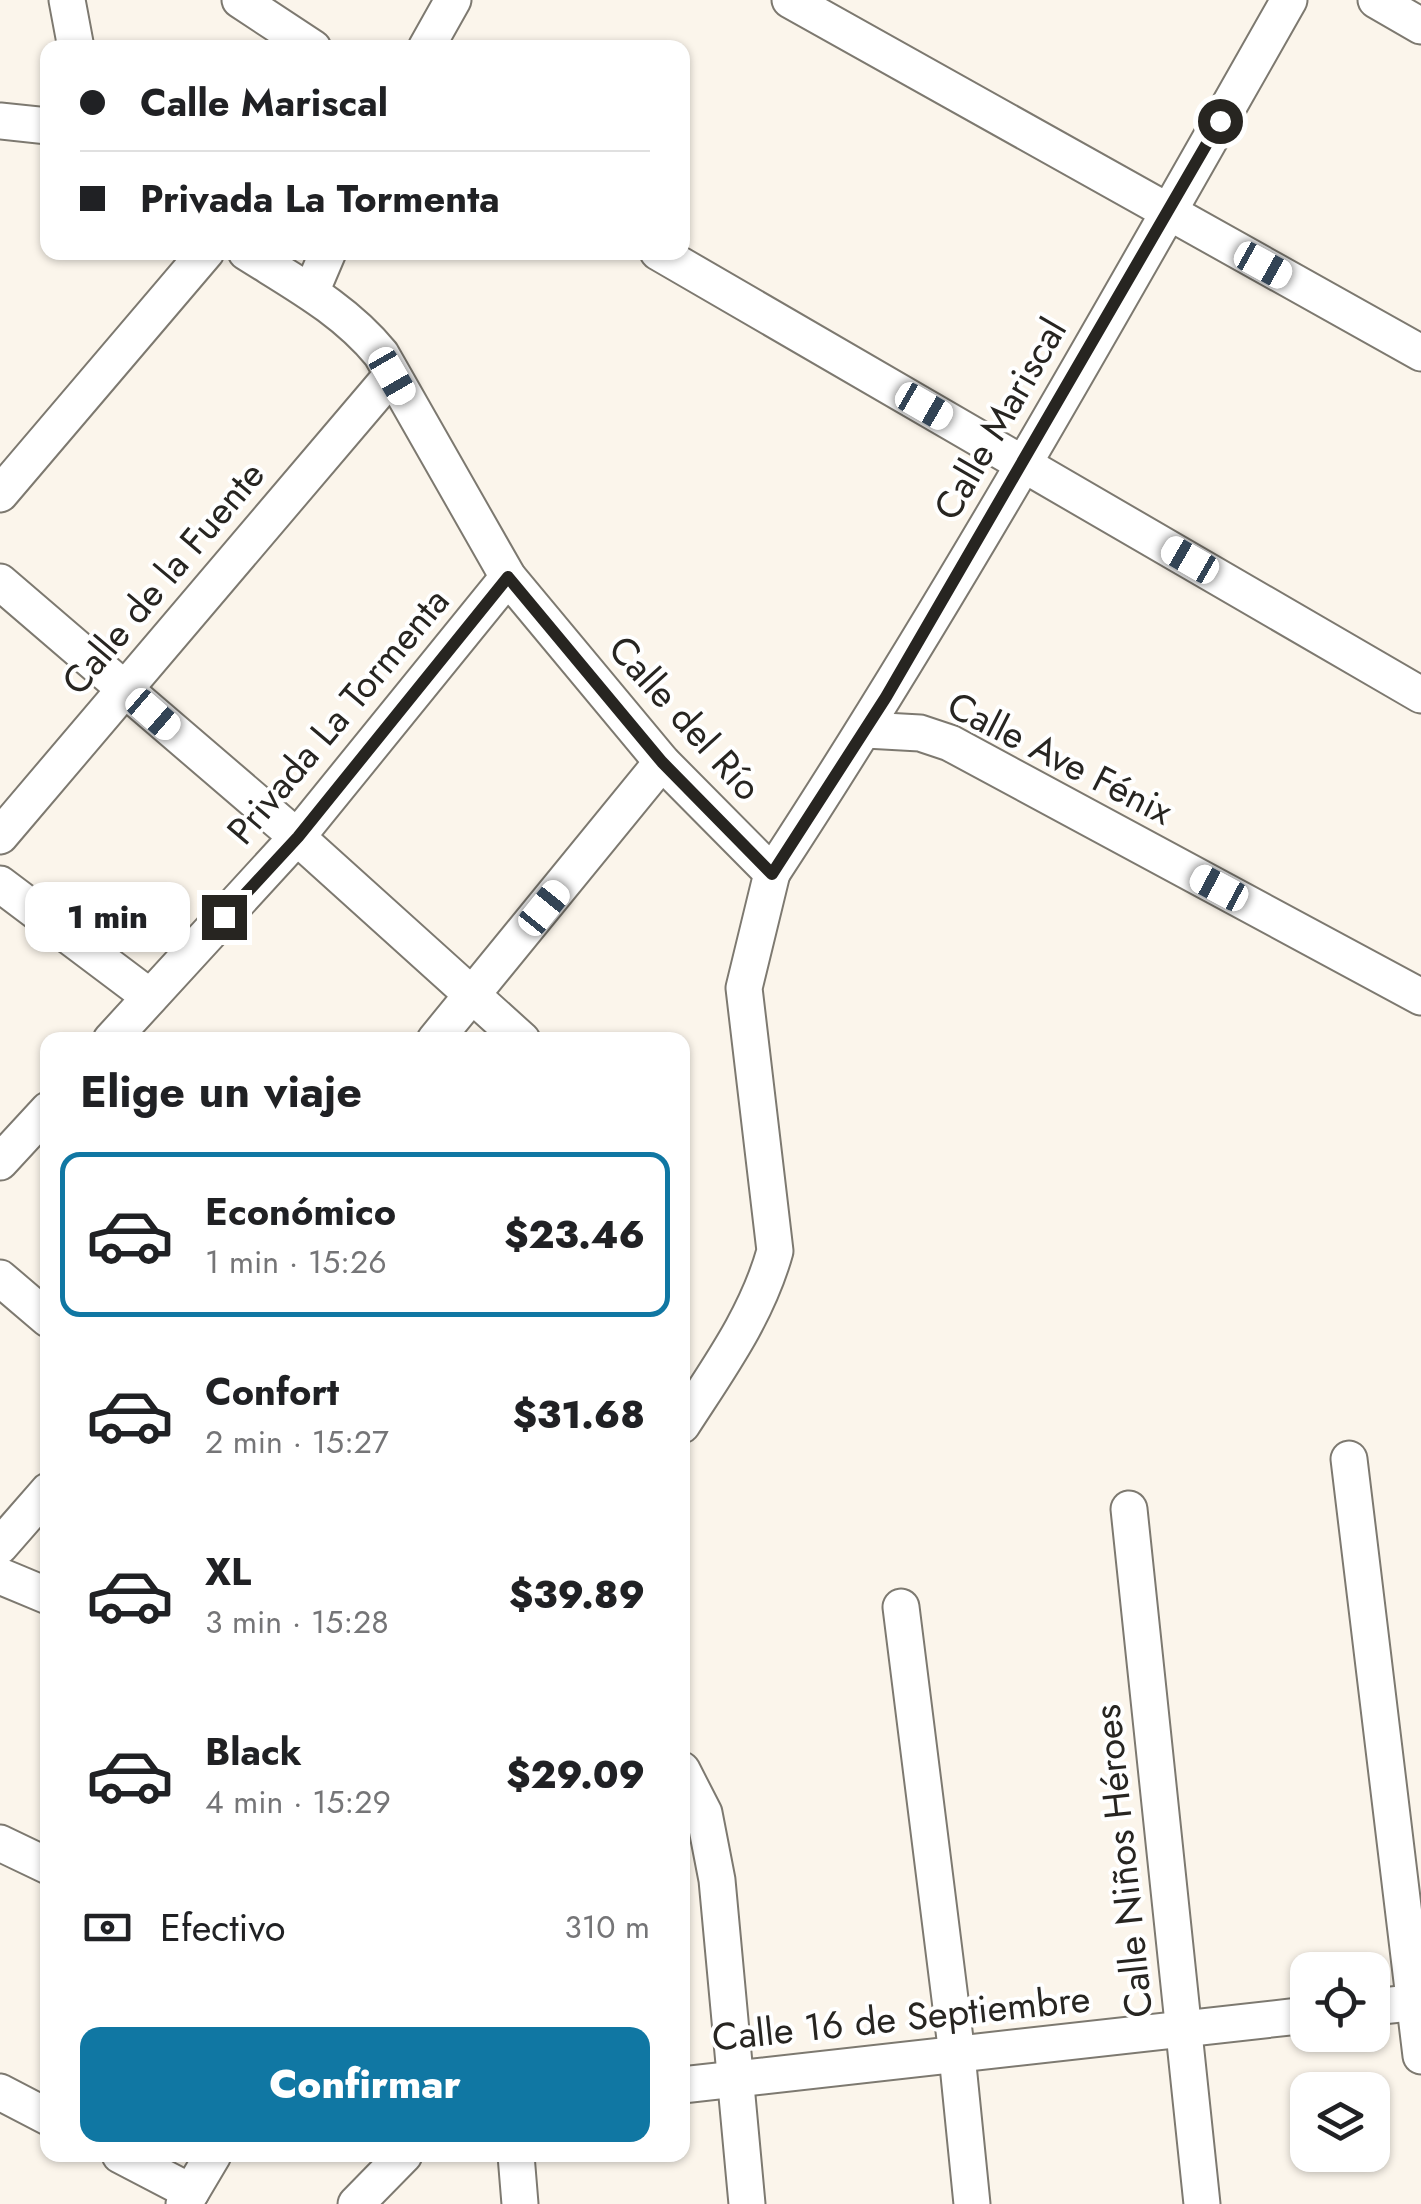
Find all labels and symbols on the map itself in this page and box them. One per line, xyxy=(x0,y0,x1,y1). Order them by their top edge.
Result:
route start xyxy=(1198,99,1243,144)
car xyxy=(1229,237,1297,293)
street label: Calle Mariscal xyxy=(919,307,1080,530)
car xyxy=(364,343,420,409)
car xyxy=(891,378,957,434)
street label: Calle de la Fuente xyxy=(48,449,277,707)
car xyxy=(1157,532,1223,588)
street label: Privada La Tormenta xyxy=(214,575,462,856)
street label: Calle del Río xyxy=(596,623,775,813)
street label: Calle Ave Fénix xyxy=(938,677,1182,838)
car xyxy=(121,683,185,745)
car xyxy=(1185,861,1253,915)
car xyxy=(513,875,575,941)
callout: 1 min xyxy=(24,882,189,952)
route end xyxy=(202,895,247,940)
street label: Calle Niños Héroes xyxy=(1079,1702,1166,2020)
street label: Calle 16 de Septiembre xyxy=(709,1970,1093,2065)

